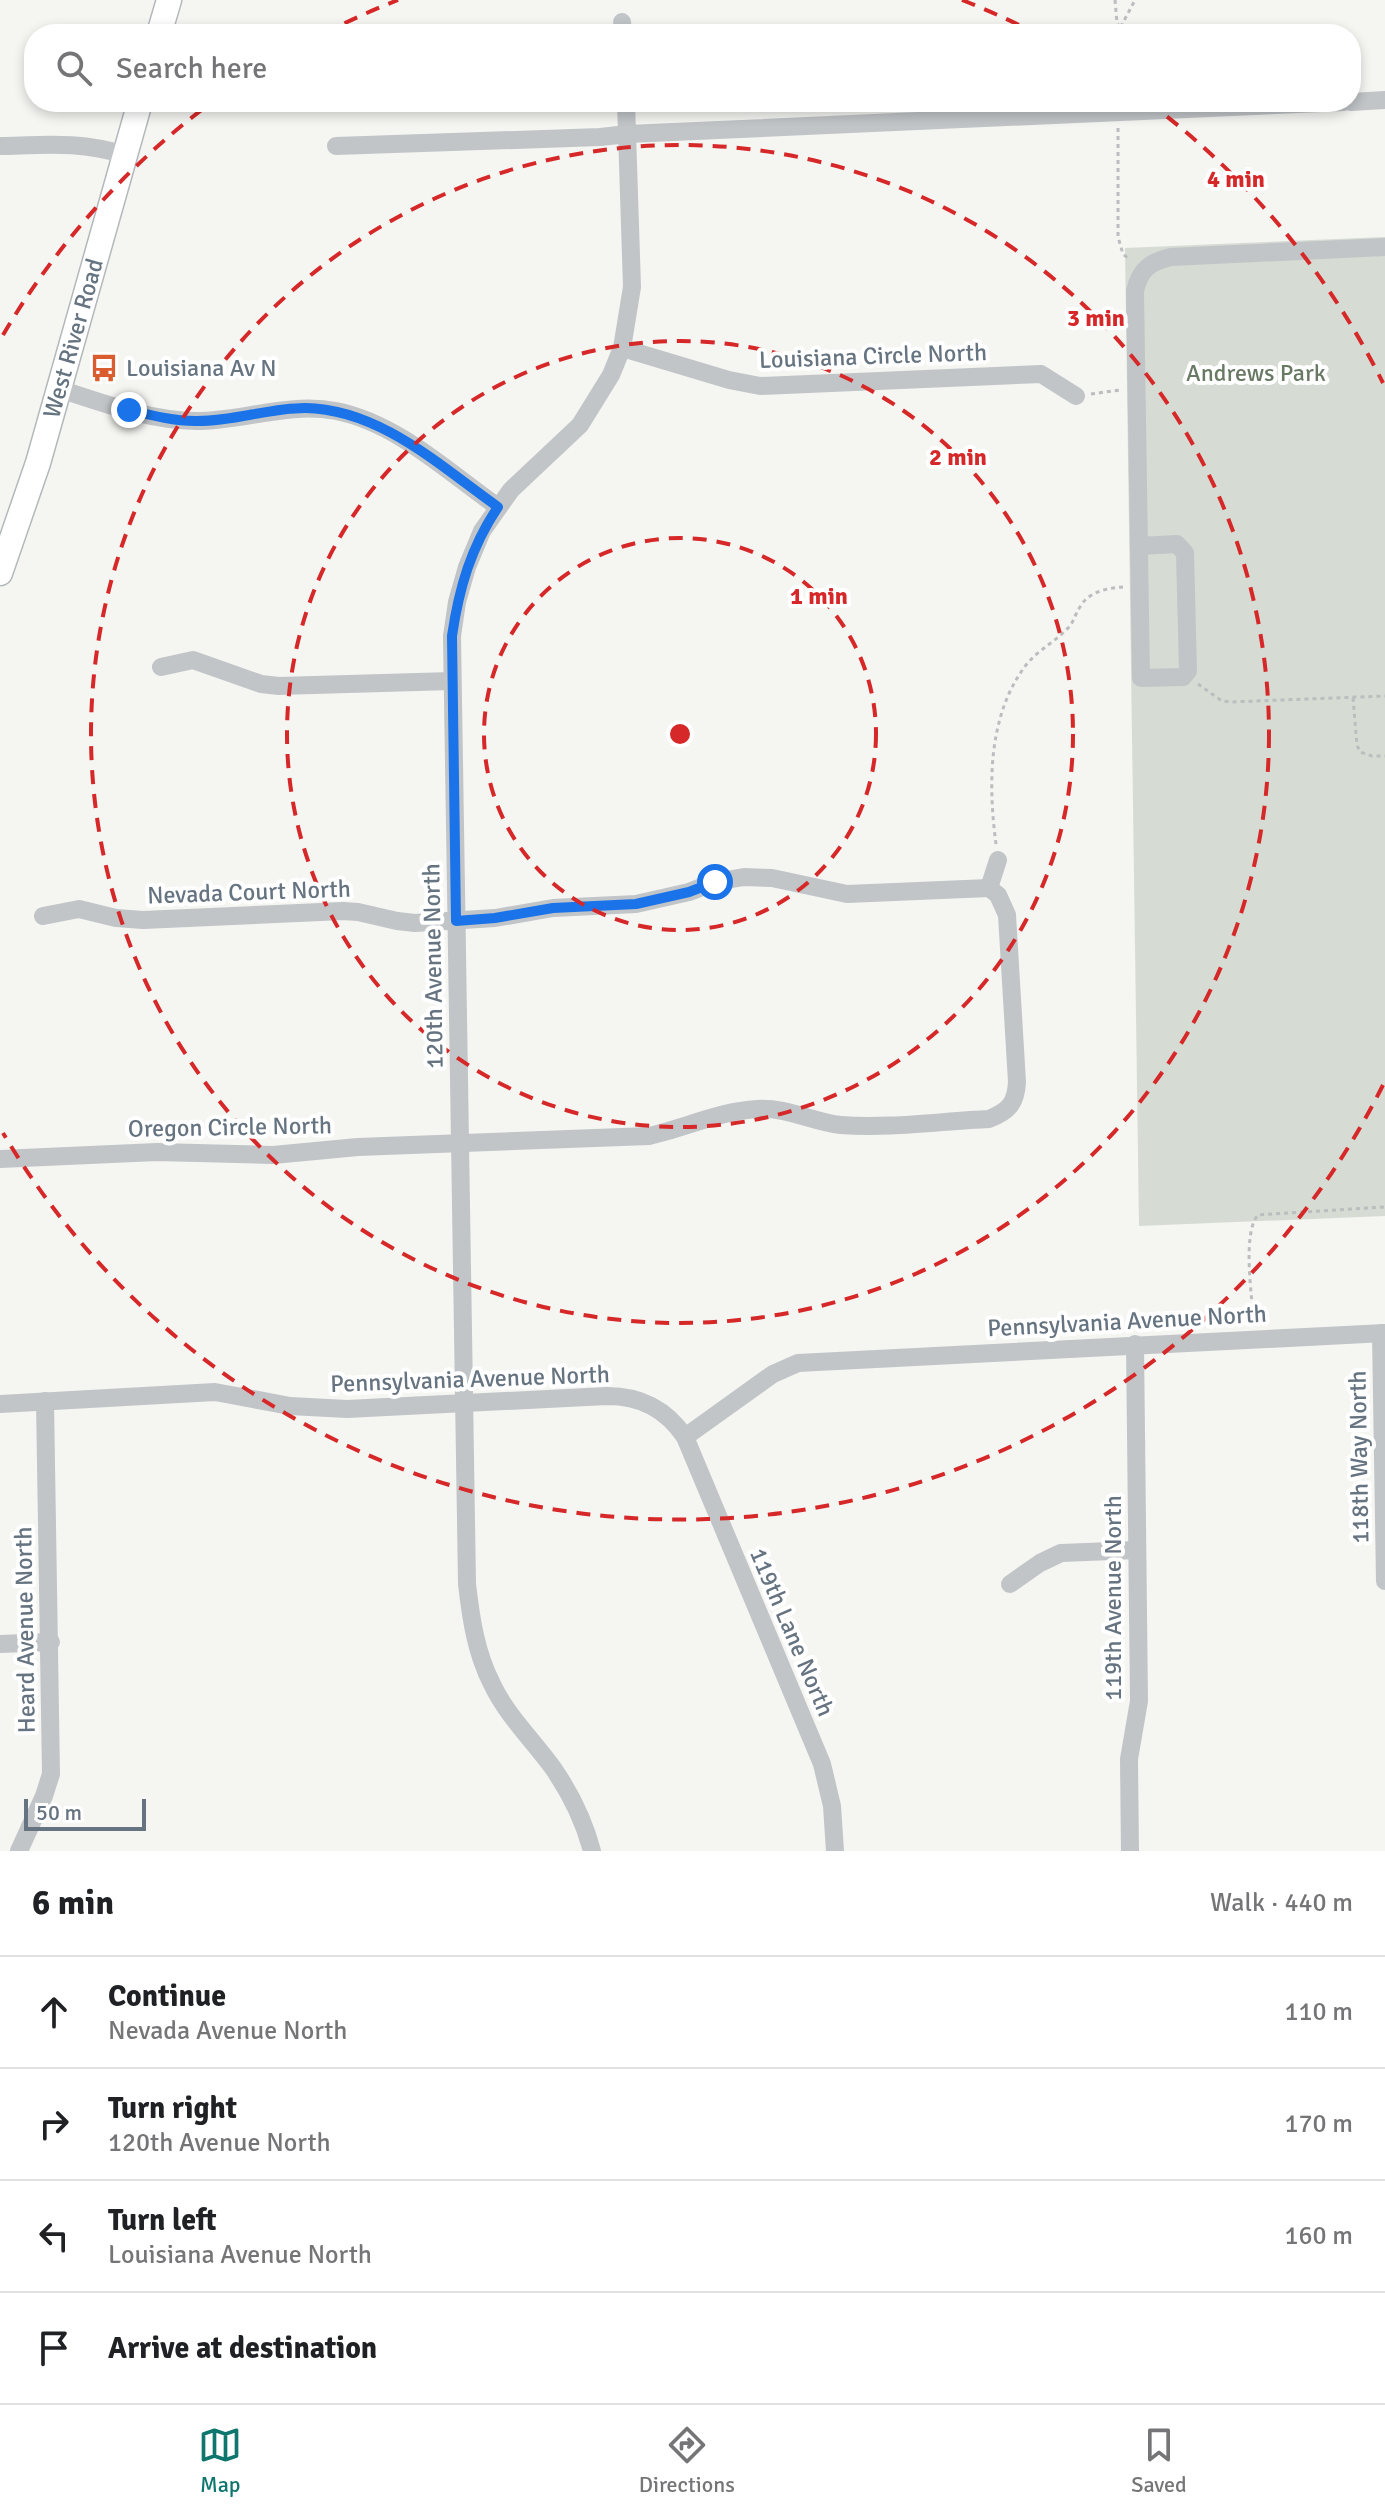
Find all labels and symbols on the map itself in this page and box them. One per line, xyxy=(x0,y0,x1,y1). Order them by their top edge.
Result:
text: 4 min xyxy=(1207,164,1265,194)
street label: West River Road xyxy=(36,255,110,422)
text: 3 min xyxy=(1067,303,1125,333)
street label: Louisiana Circle North xyxy=(759,337,987,375)
bus stop icon: Louisiana Av N xyxy=(89,353,119,383)
place label: Louisiana Av N xyxy=(126,353,277,383)
park label: Andrews Park xyxy=(1186,358,1326,388)
route end xyxy=(111,392,147,428)
text: 2 min xyxy=(929,442,987,472)
text: 1 min xyxy=(790,581,848,611)
centre of rings xyxy=(666,720,694,748)
street label: 120th Avenue North xyxy=(416,863,450,1069)
route start xyxy=(697,864,733,900)
street label: Nevada Court North xyxy=(147,873,351,911)
street label: Oregon Circle North xyxy=(128,1110,332,1144)
street label: Pennsylvania Avenue North xyxy=(987,1299,1267,1343)
street label: Pennsylvania Avenue North xyxy=(330,1359,610,1399)
street label: 118th Way North xyxy=(1342,1370,1376,1544)
street label: 119th Avenue North xyxy=(1098,1495,1128,1701)
street label: Heard Avenue North xyxy=(8,1526,42,1734)
street label: 119th Lane North xyxy=(743,1543,841,1721)
scale bar xyxy=(24,1795,146,1831)

